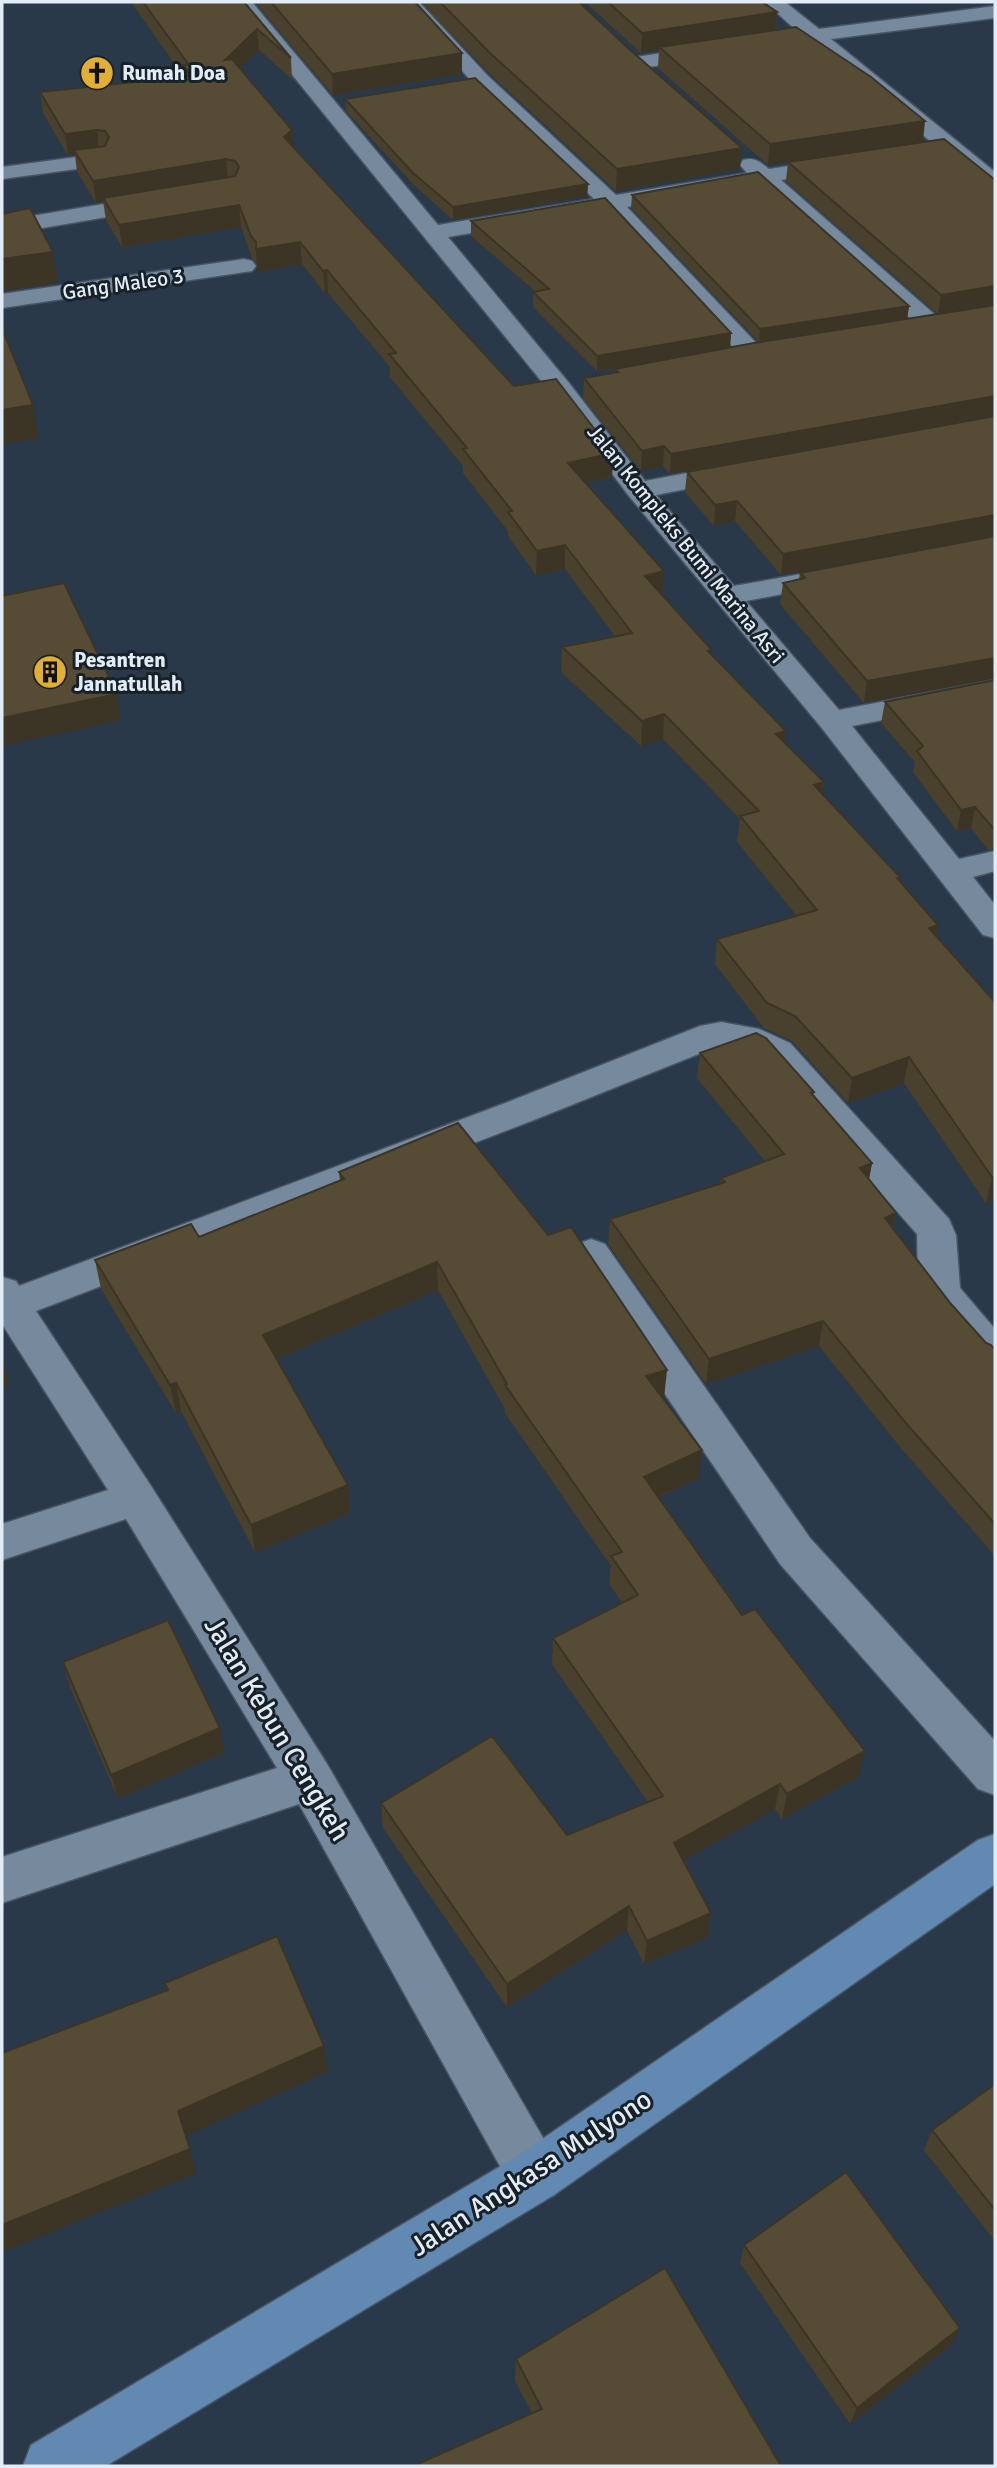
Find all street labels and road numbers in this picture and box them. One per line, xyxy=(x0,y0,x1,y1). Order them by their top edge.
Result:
street label: Gang Maleo 3 xyxy=(61,263,185,305)
street label: Jalan Kompleks Bumi Marina Asri xyxy=(582,420,790,668)
street label: Jalan Kebun Cengkeh xyxy=(197,1611,357,1847)
street label: Jalan Angkasa Mulyono xyxy=(404,2082,658,2264)

